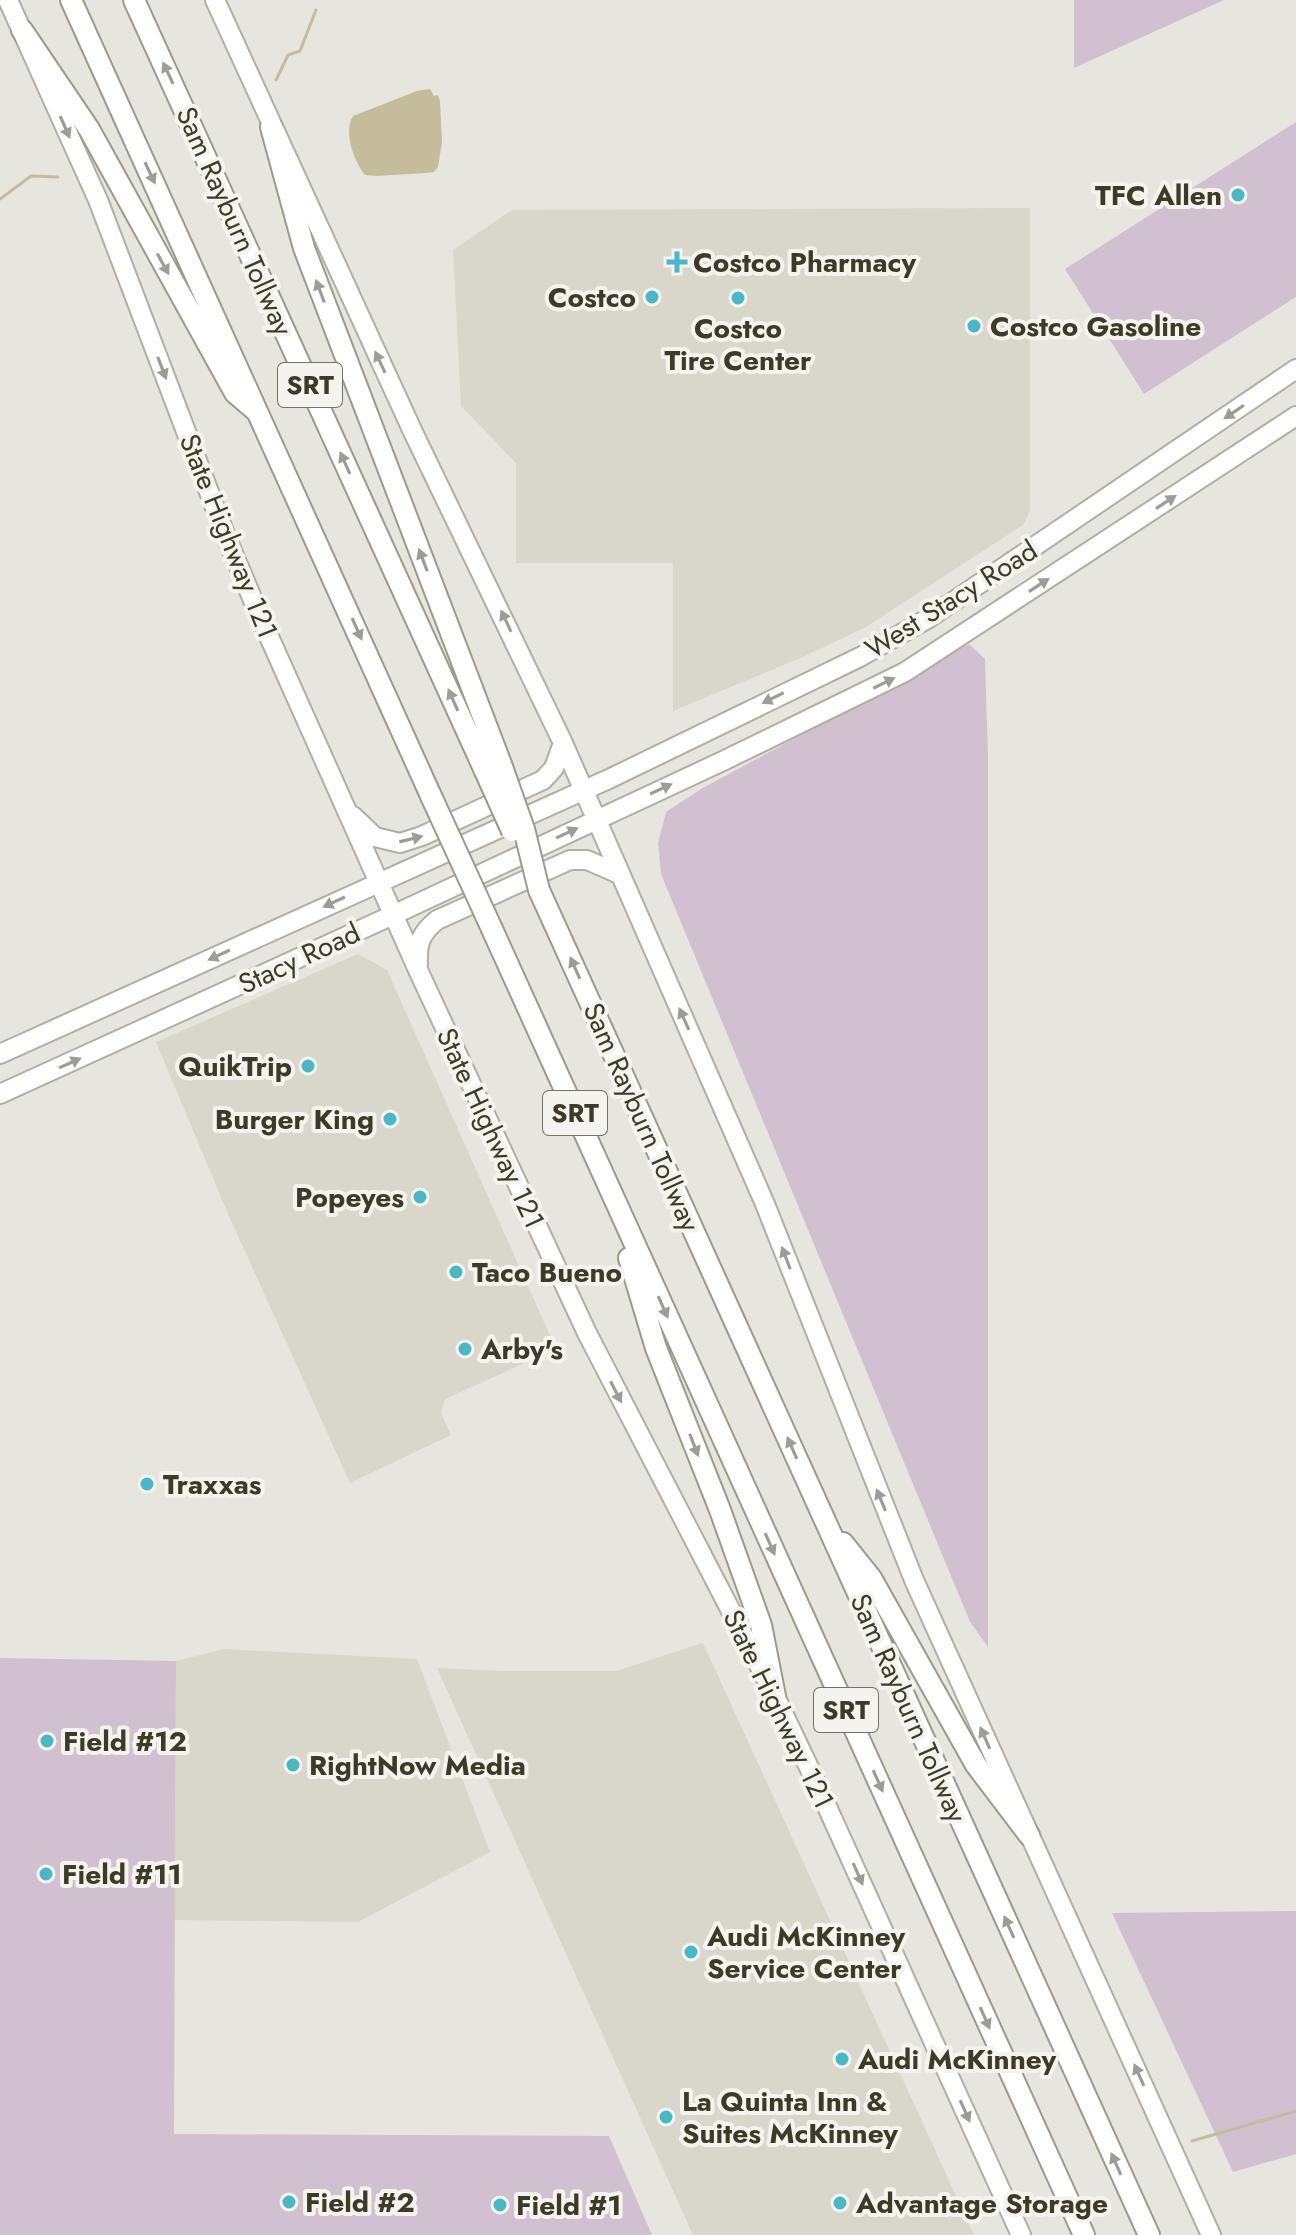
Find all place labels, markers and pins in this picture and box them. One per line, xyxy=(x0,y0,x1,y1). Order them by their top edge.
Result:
place label: TFC Allen xyxy=(1095,175,1222,216)
marker: TFC Allen xyxy=(1229,186,1247,204)
place label: Costco Pharmacy xyxy=(693,242,916,283)
marker: Costco Pharmacy xyxy=(668,253,686,271)
place label: Costco xyxy=(548,277,636,318)
marker: Costco xyxy=(643,288,661,306)
marker: Costco Tire Center xyxy=(729,289,747,307)
place label: Costco Gasoline xyxy=(990,306,1201,347)
place label: Costco Tire Center xyxy=(664,308,812,381)
marker: Costco Gasoline xyxy=(965,317,983,335)
place label: QuikTrip xyxy=(178,1046,292,1087)
marker: QuikTrip xyxy=(299,1057,317,1075)
place label: Burger King xyxy=(215,1099,374,1140)
marker: Burger King xyxy=(381,1110,399,1128)
place label: Popeyes xyxy=(295,1177,404,1218)
marker: Popeyes xyxy=(411,1188,429,1206)
place label: Taco Bueno xyxy=(472,1252,622,1293)
marker: Taco Bueno xyxy=(447,1263,465,1281)
place label: Arby's xyxy=(480,1329,563,1370)
marker: Arby's xyxy=(456,1340,474,1358)
place label: Traxxas xyxy=(163,1464,262,1505)
marker: Traxxas xyxy=(138,1475,156,1493)
place label: Field #12 xyxy=(63,1721,187,1762)
marker: Field #12 xyxy=(38,1732,56,1750)
place label: RightNow Media xyxy=(309,1745,526,1786)
marker: RightNow Media xyxy=(284,1756,302,1774)
place label: Field #11 xyxy=(62,1854,182,1895)
marker: Field #11 xyxy=(37,1865,55,1883)
place label: Audi McKinney Service Center xyxy=(706,1916,905,1989)
marker: Audi McKinney Service Center xyxy=(682,1943,700,1961)
place label: Audi McKinney xyxy=(857,2039,1056,2080)
marker: Audi McKinney xyxy=(833,2050,851,2068)
place label: La Quinta Inn & Suites McKinney xyxy=(682,2081,898,2154)
marker: La Quinta Inn & Suites McKinney xyxy=(657,2108,675,2126)
place label: Field #2 xyxy=(305,2182,415,2223)
place label: Advantage Storage xyxy=(855,2183,1108,2224)
place label: Field #1 xyxy=(516,2185,621,2226)
marker: Field #2 xyxy=(280,2193,298,2211)
marker: Advantage Storage xyxy=(831,2194,849,2212)
marker: Field #1 xyxy=(491,2196,509,2214)

